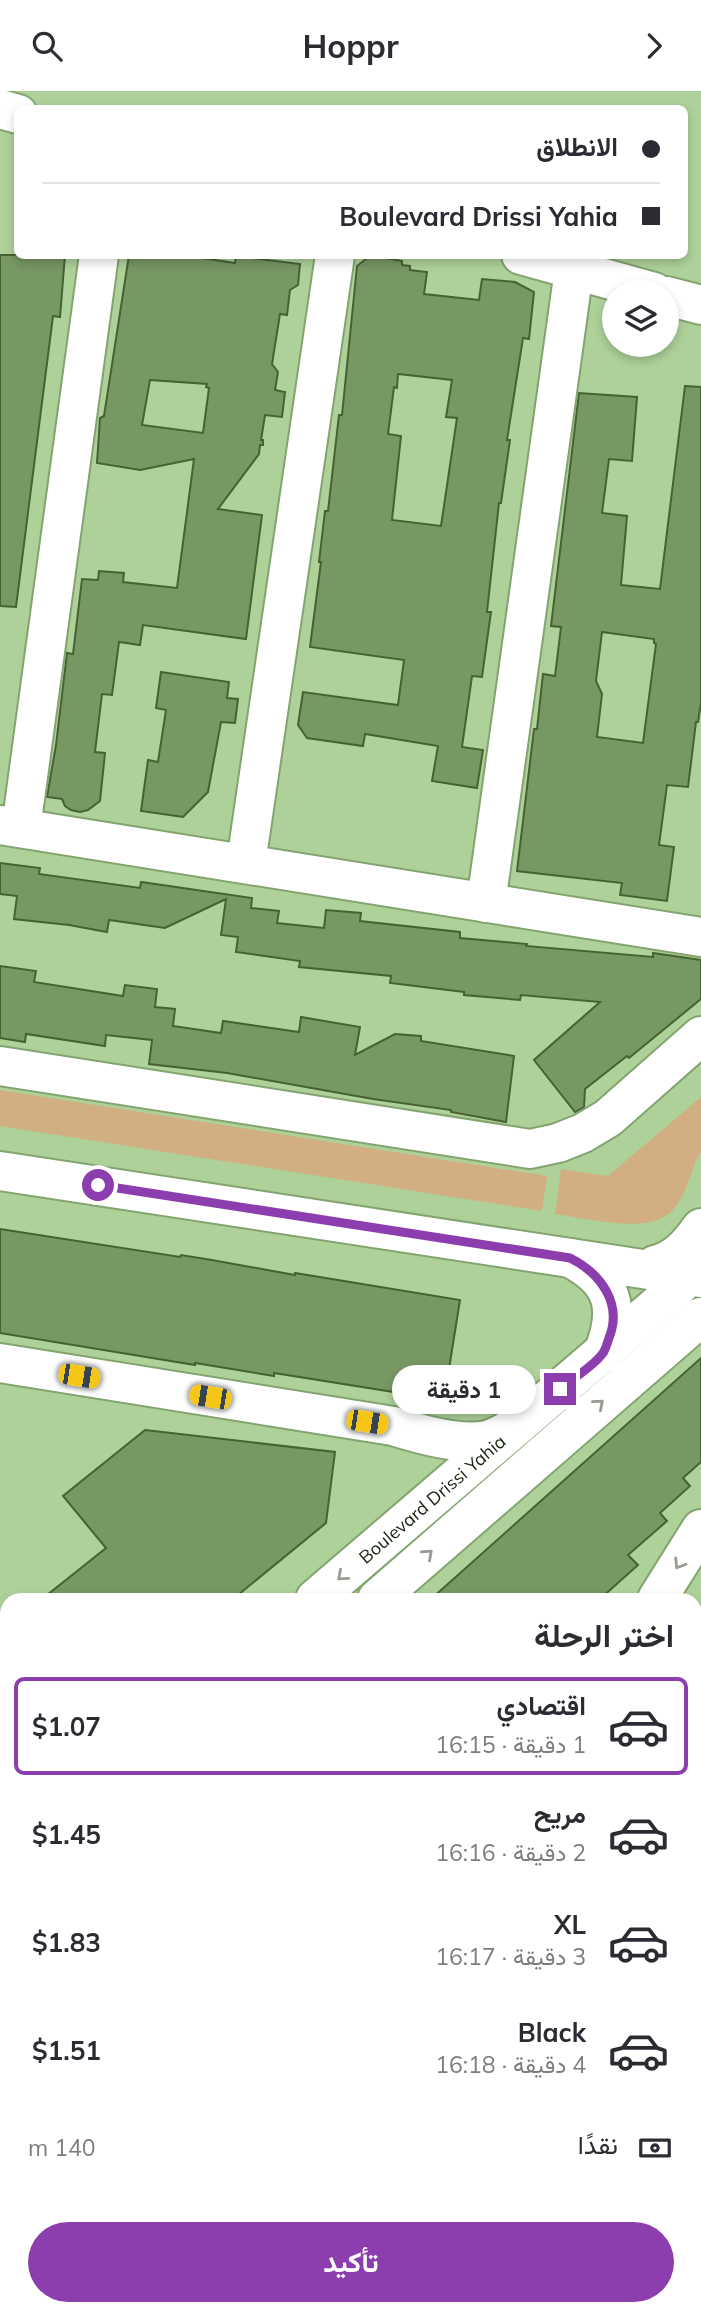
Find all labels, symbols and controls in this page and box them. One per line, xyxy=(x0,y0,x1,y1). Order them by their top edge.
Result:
text: Hoppr xyxy=(303,26,398,66)
icon: search xyxy=(28,27,66,65)
icon: forward xyxy=(635,27,673,65)
text: الانطلاق xyxy=(536,130,618,163)
text: Boulevard Drissi Yahia xyxy=(339,200,618,233)
map controls xyxy=(602,280,679,357)
button: layers xyxy=(602,280,679,357)
route start xyxy=(82,1169,114,1201)
car xyxy=(57,1362,102,1390)
callout: 1 دقيقة xyxy=(392,1365,536,1413)
route end xyxy=(544,1373,576,1405)
text: 1 دقيقة xyxy=(427,1375,501,1404)
car xyxy=(188,1383,233,1411)
one-way arrow xyxy=(591,1400,604,1412)
car xyxy=(345,1408,390,1436)
street label: Boulevard Drissi Yahia xyxy=(354,1429,510,1568)
one-way arrow xyxy=(420,1550,433,1562)
one-way arrow xyxy=(674,1557,687,1570)
one-way arrow xyxy=(337,1568,350,1581)
text: اختر الرحلة xyxy=(534,1615,674,1655)
text: اقتصادي xyxy=(497,1689,586,1722)
icon: car xyxy=(607,1695,670,1758)
text: $1.07 xyxy=(32,1710,101,1743)
text: 1 دقيقة · 16:15 xyxy=(435,1730,586,1759)
text: مريح xyxy=(534,1797,586,1830)
icon: car xyxy=(607,1803,670,1866)
text: $1.45 xyxy=(32,1818,101,1851)
text: 2 دقيقة · 16:16 xyxy=(435,1838,586,1867)
text: XL xyxy=(554,1908,586,1941)
icon: car xyxy=(607,1911,670,1974)
text: $1.83 xyxy=(32,1926,101,1959)
text: 3 دقيقة · 16:17 xyxy=(435,1942,586,1971)
text: Black xyxy=(518,2016,586,2049)
icon: car xyxy=(607,2019,670,2082)
text: $1.51 xyxy=(32,2034,101,2067)
text: 4 دقيقة · 16:18 xyxy=(435,2050,586,2079)
text: نقدًا xyxy=(578,2128,618,2161)
icon: cash xyxy=(636,2129,674,2167)
text: 140 m xyxy=(28,2133,96,2162)
button: تأكيد xyxy=(28,2222,674,2302)

